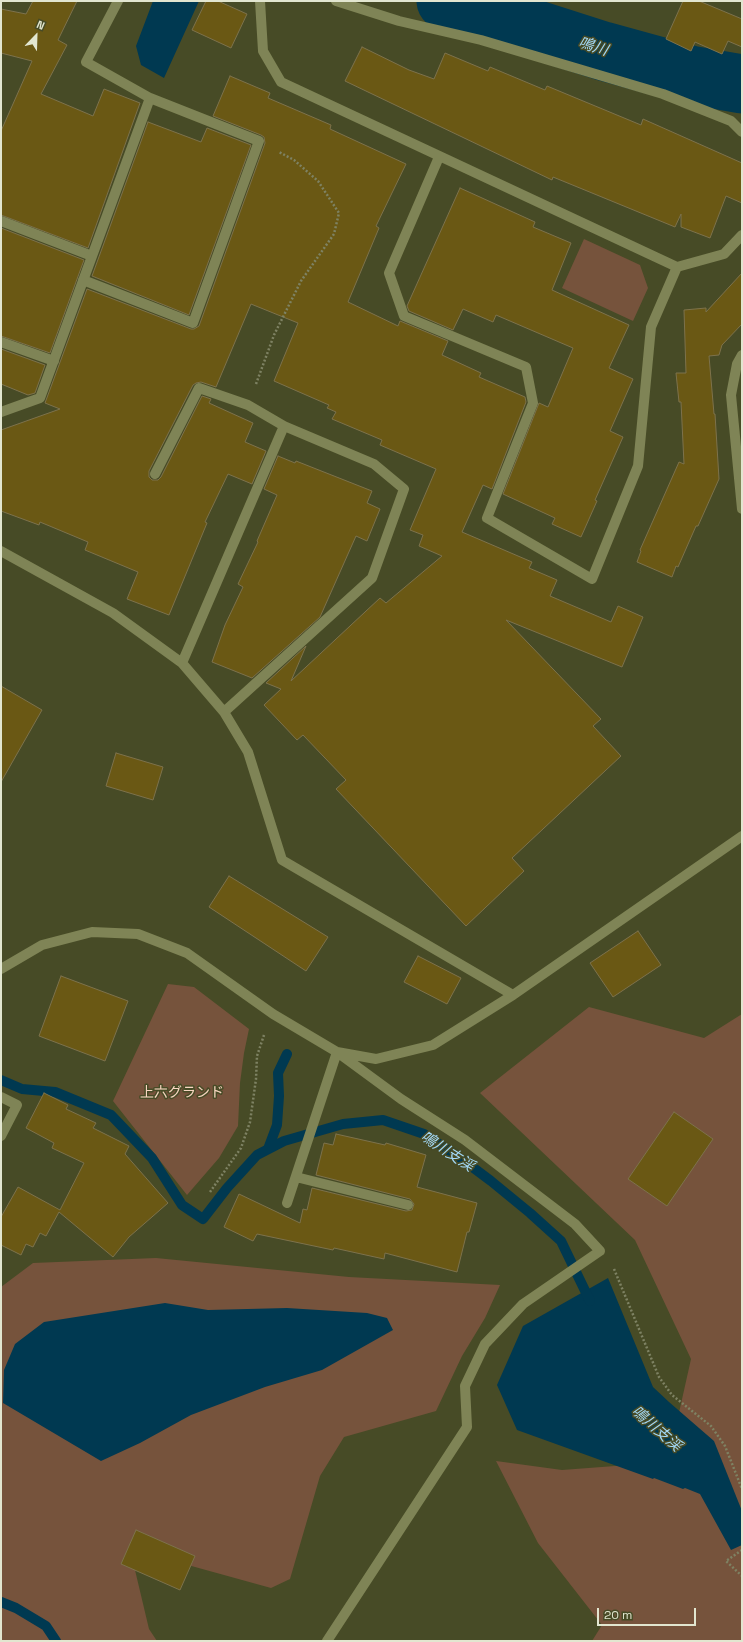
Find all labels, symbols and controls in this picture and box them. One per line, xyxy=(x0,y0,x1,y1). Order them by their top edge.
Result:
north arrow xyxy=(16,16,56,56)
text: N xyxy=(35,17,47,33)
water label: 鳴川 xyxy=(576,34,610,60)
park label: 上六グランド xyxy=(140,1085,224,1101)
water label: 鳴川支渓 xyxy=(417,1128,477,1176)
water label: 鳴川支渓 xyxy=(627,1403,685,1455)
scale bar xyxy=(599,1600,698,1626)
text: 20 m xyxy=(604,1607,632,1623)

